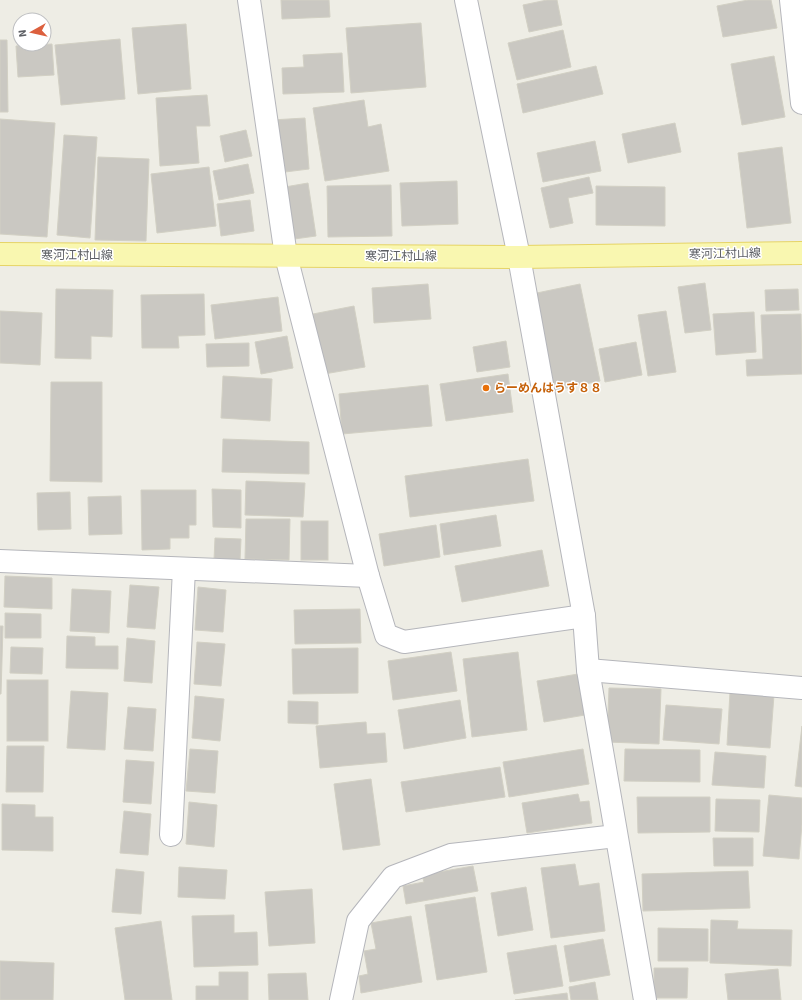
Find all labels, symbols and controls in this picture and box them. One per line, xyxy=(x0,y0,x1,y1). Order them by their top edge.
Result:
north arrow xyxy=(12,12,52,52)
text: N xyxy=(15,29,31,38)
street label: 寒河江村山線 xyxy=(689,245,761,263)
street label: 寒河江村山線 xyxy=(41,247,113,264)
street label: 寒河江村山線 xyxy=(365,248,437,265)
place label: らーめんはうす８８ xyxy=(494,380,602,397)
marker: らーめんはうす８８ xyxy=(481,383,491,393)

